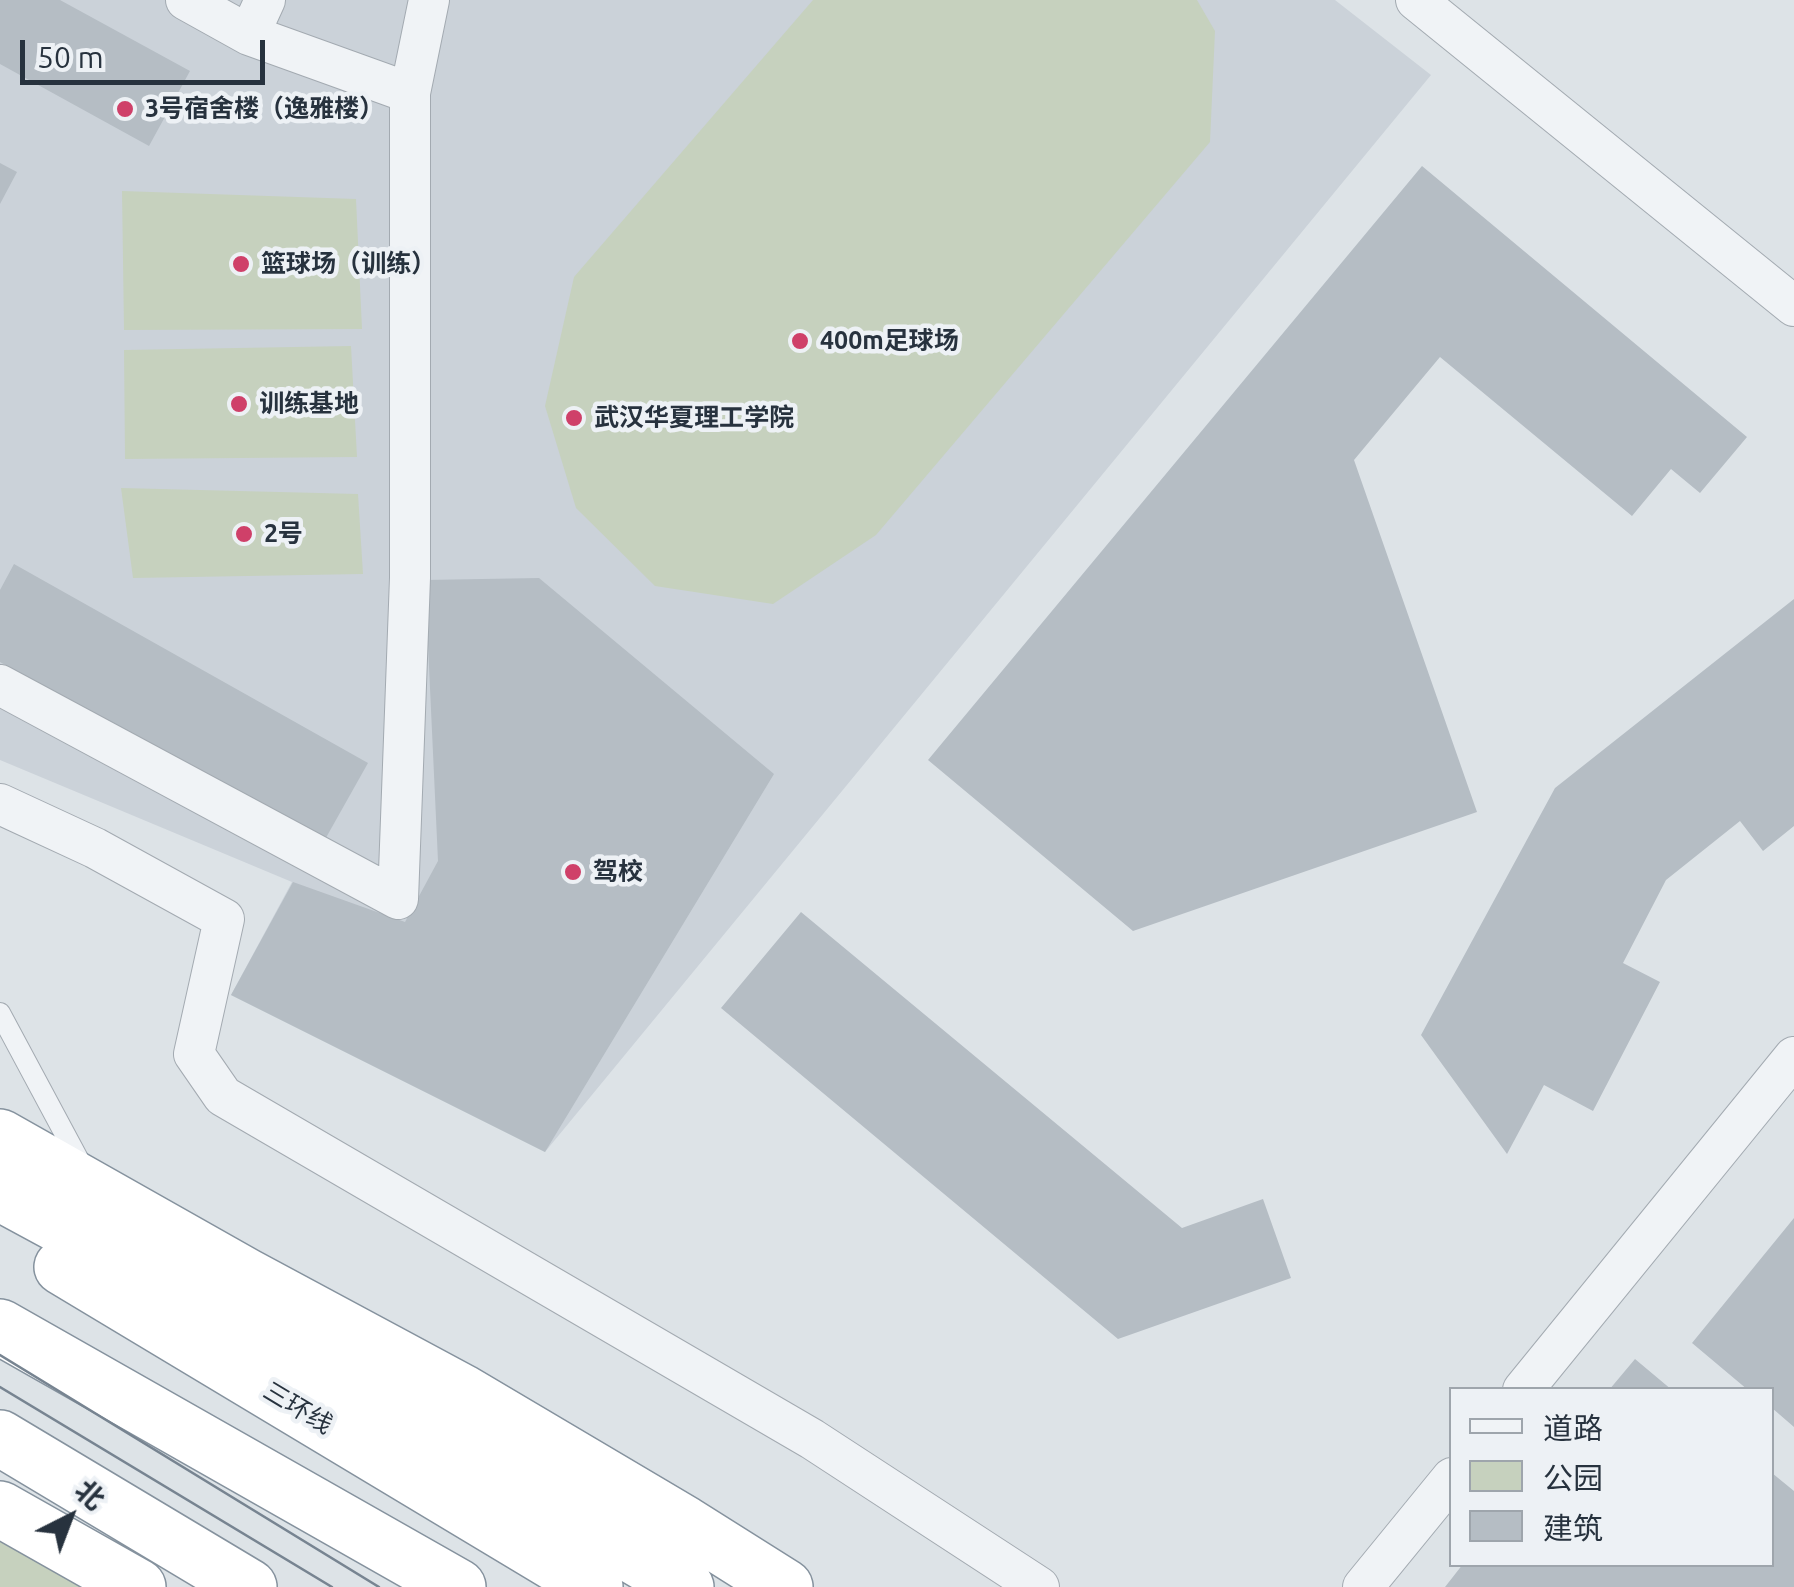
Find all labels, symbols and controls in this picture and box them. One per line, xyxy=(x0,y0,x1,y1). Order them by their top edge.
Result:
scale bar xyxy=(25,20,270,82)
text: 50 m xyxy=(37,40,104,74)
place label: 3号宿舍楼（逸雅楼） xyxy=(145,94,384,124)
marker: 3号宿舍楼（逸雅楼） xyxy=(114,98,136,120)
place label: 篮球场（训练） xyxy=(261,249,436,279)
marker: 篮球场（训练） xyxy=(230,253,252,275)
place label: 400m足球场 xyxy=(820,326,959,356)
marker: 400m足球场 xyxy=(789,330,811,352)
place label: 训练基地 xyxy=(259,389,359,419)
marker: 训练基地 xyxy=(228,393,250,415)
place label: 武汉华夏理工学院 xyxy=(594,403,794,433)
marker: 武汉华夏理工学院 xyxy=(563,407,585,429)
place label: 2号 xyxy=(264,519,303,549)
marker: 2号 xyxy=(233,523,255,545)
place label: 驾校 xyxy=(593,857,643,887)
marker: 驾校 xyxy=(562,861,584,883)
street label: 三环线 xyxy=(258,1376,338,1440)
legend xyxy=(1449,1387,1774,1567)
text: 道路 xyxy=(1543,1411,1603,1445)
text: 公园 xyxy=(1543,1461,1603,1495)
north arrow xyxy=(20,1467,120,1567)
text: 北 xyxy=(70,1473,111,1515)
text: 建筑 xyxy=(1543,1511,1603,1545)

